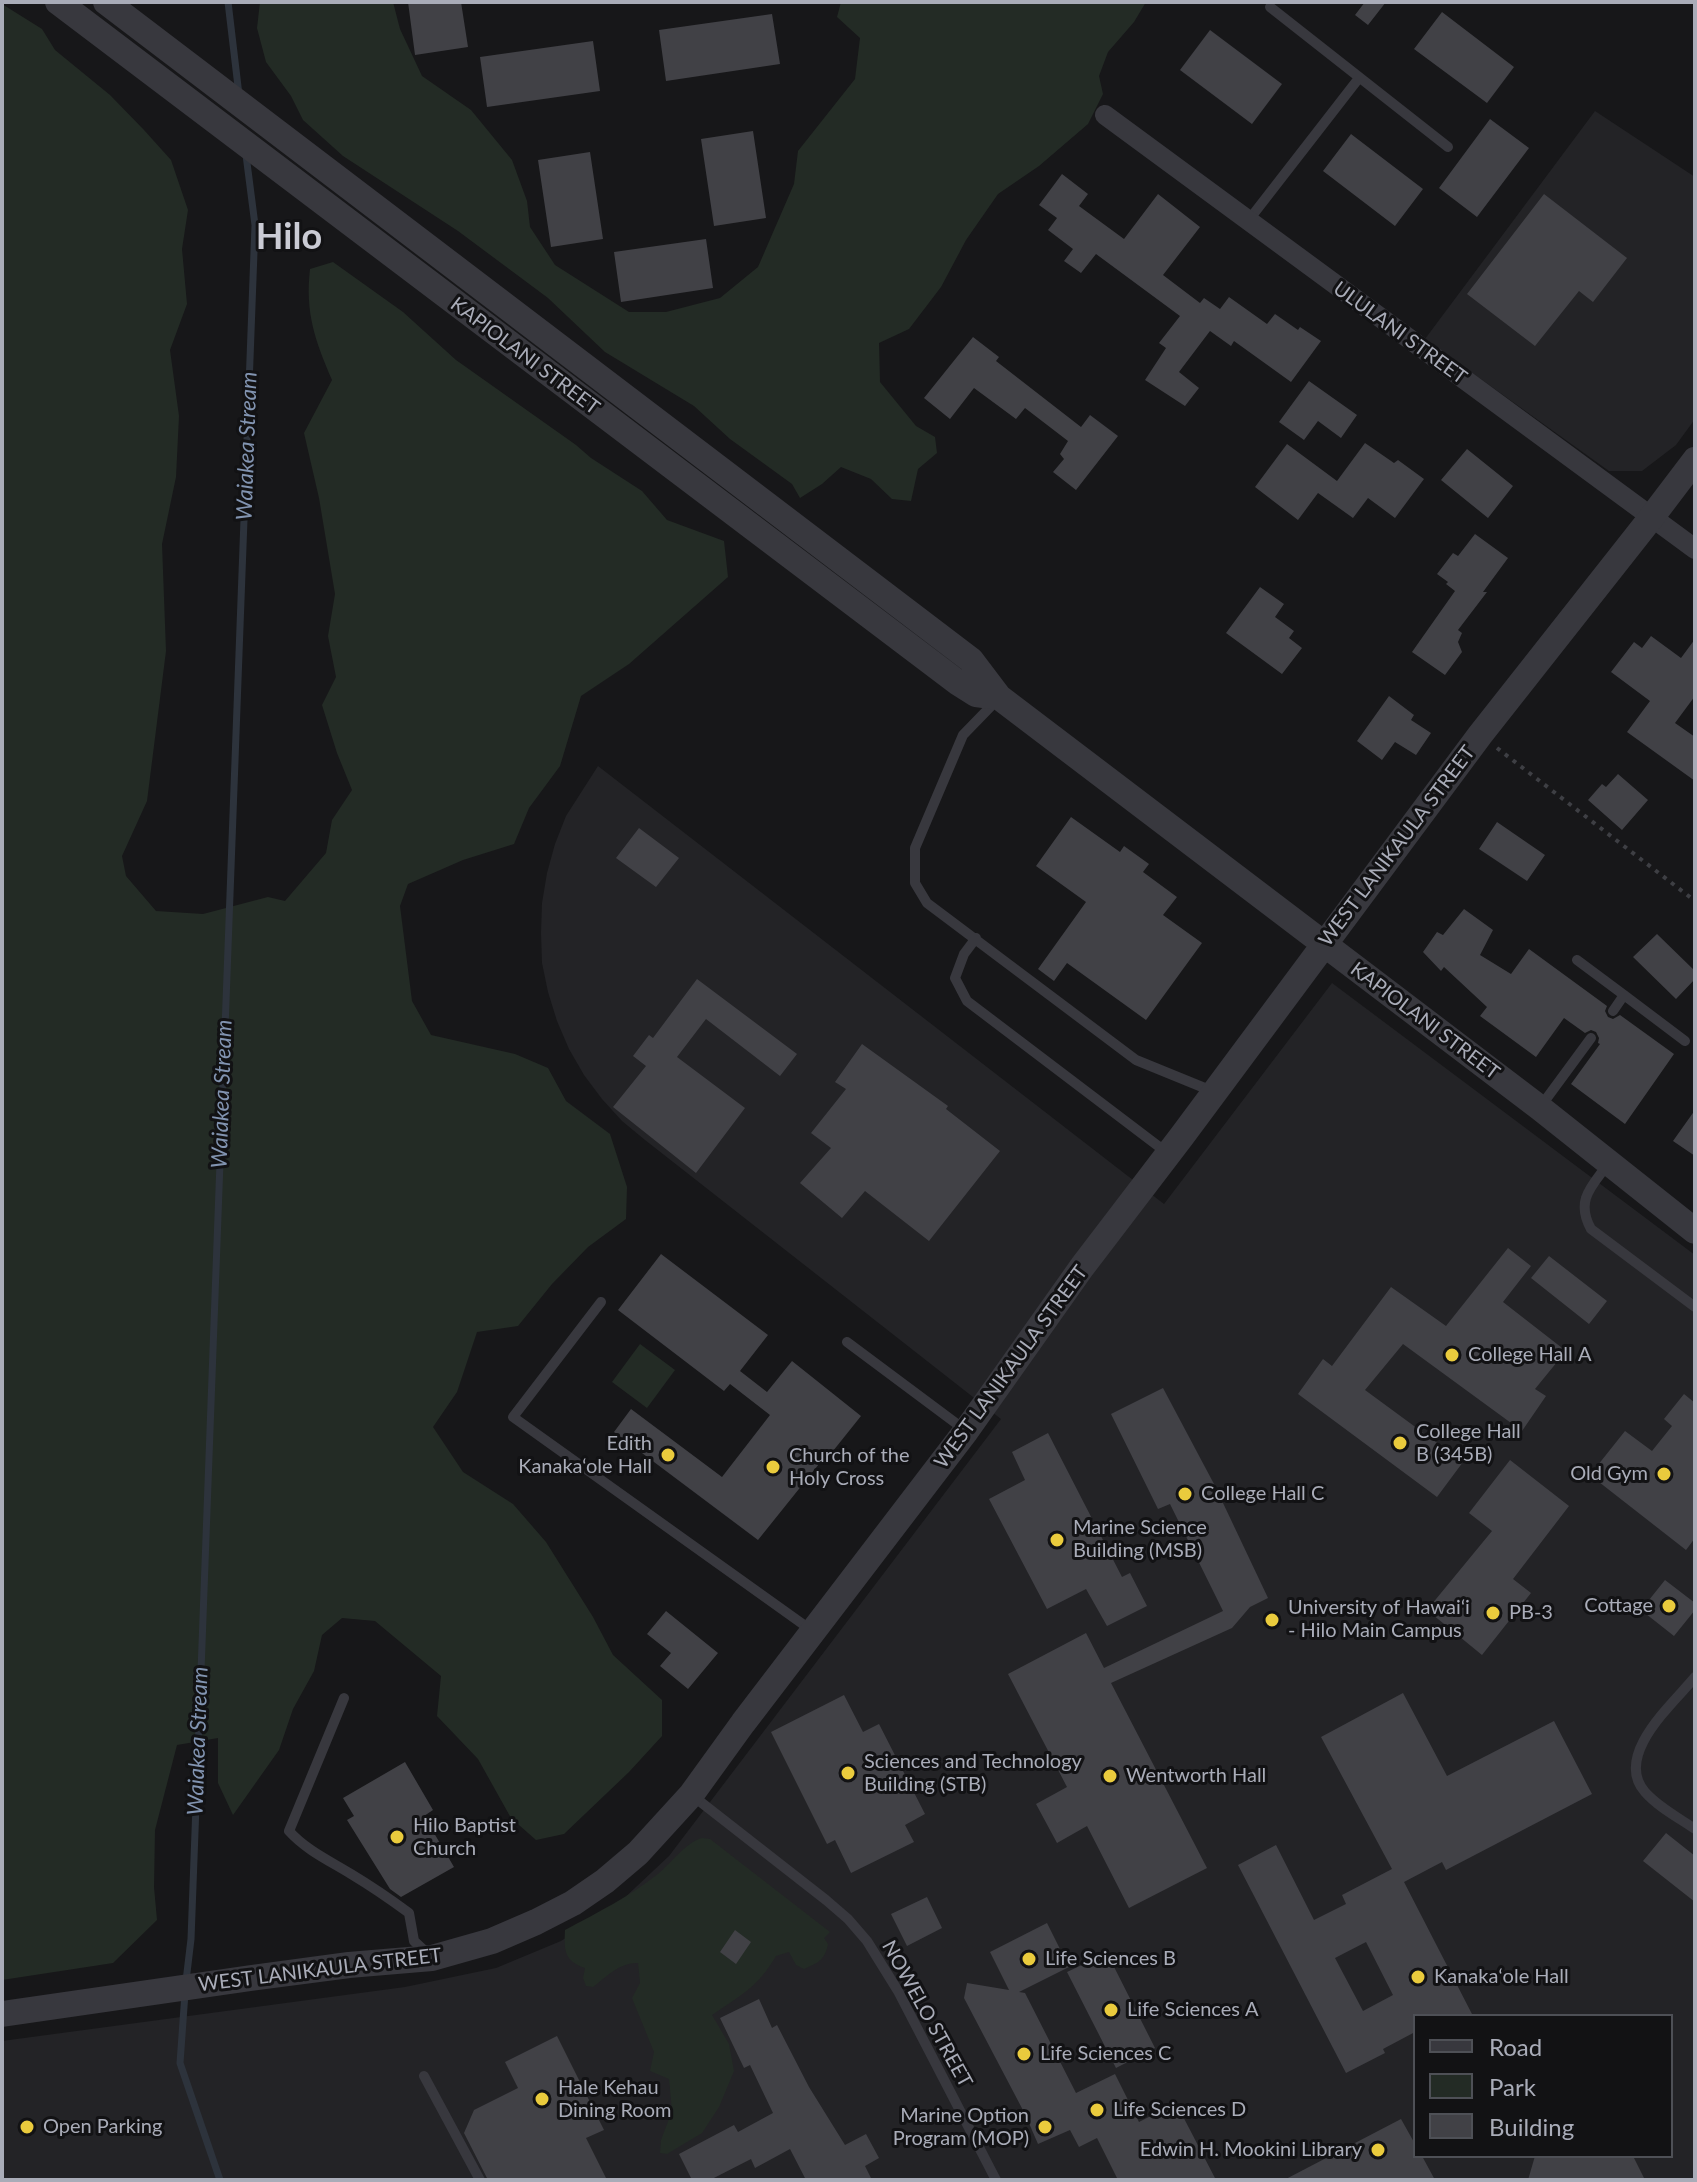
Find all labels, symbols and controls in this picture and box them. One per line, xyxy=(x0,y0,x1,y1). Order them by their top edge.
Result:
district label: Hilo xyxy=(256,215,322,259)
street label: ULULANI STREET xyxy=(1329,277,1471,389)
street label: KAPIOLANI STREET xyxy=(446,292,604,420)
water label: Waiakea Stream xyxy=(231,371,263,521)
street label: WEST LANIKAULA STREET xyxy=(1314,741,1480,951)
street label: KAPIOLANI STREET xyxy=(1346,957,1504,1085)
water label: Waiakea Stream xyxy=(206,1019,238,1169)
street label: WEST LANIKAULA STREET xyxy=(929,1261,1093,1473)
place label: College Hall A xyxy=(1468,1343,1591,1367)
marker: College Hall A xyxy=(1443,1346,1461,1364)
place label: College Hall B (345B) xyxy=(1416,1420,1521,1467)
place label: Edith Kanaka‘ole Hall xyxy=(518,1432,652,1479)
marker: College Hall B (345B) xyxy=(1391,1434,1409,1452)
place label: Church of the Holy Cross xyxy=(789,1444,910,1491)
marker: Edith Kanaka‘ole Hall xyxy=(659,1446,677,1464)
marker: Church of the Holy Cross xyxy=(764,1458,782,1476)
place label: Old Gym xyxy=(1570,1462,1648,1486)
marker: Old Gym xyxy=(1655,1465,1673,1483)
place label: College Hall C xyxy=(1201,1482,1324,1506)
marker: College Hall C xyxy=(1176,1485,1194,1503)
place label: Marine Science Building (MSB) xyxy=(1073,1516,1207,1563)
marker: Marine Science Building (MSB) xyxy=(1048,1531,1066,1549)
place label: Cottage xyxy=(1584,1594,1653,1618)
place label: University of Hawaiʻi - Hilo Main Campus xyxy=(1288,1596,1470,1643)
marker: Cottage xyxy=(1660,1597,1678,1615)
place label: PB-3 xyxy=(1509,1601,1553,1625)
marker: PB-3 xyxy=(1484,1604,1502,1622)
marker: University of Hawaiʻi - Hilo Main Campus xyxy=(1263,1611,1281,1629)
water label: Waiakea Stream xyxy=(182,1666,214,1816)
place label: Sciences and Technology Building (STB) xyxy=(864,1750,1082,1797)
marker: Sciences and Technology Building (STB) xyxy=(839,1764,857,1782)
place label: Wentworth Hall xyxy=(1126,1764,1266,1788)
marker: Wentworth Hall xyxy=(1101,1767,1119,1785)
place label: Hilo Baptist Church xyxy=(413,1814,516,1861)
marker: Hilo Baptist Church xyxy=(388,1828,406,1846)
street label: NOWELO STREET xyxy=(877,1936,977,2092)
street label: WEST LANIKAULA STREET xyxy=(197,1943,443,1997)
place label: Life Sciences B xyxy=(1045,1947,1176,1971)
marker: Life Sciences B xyxy=(1020,1950,1038,1968)
place label: Kanakaʻole Hall xyxy=(1434,1965,1569,1989)
marker: Kanakaʻole Hall xyxy=(1409,1968,1427,1986)
place label: Life Sciences A xyxy=(1127,1998,1259,2022)
marker: Life Sciences A xyxy=(1102,2001,1120,2019)
legend xyxy=(1413,2014,1673,2158)
text: Road xyxy=(1489,2032,1542,2061)
place label: Life Sciences C xyxy=(1040,2042,1171,2066)
marker: Life Sciences C xyxy=(1015,2045,1033,2063)
text: Park xyxy=(1489,2072,1536,2101)
place label: Hale Kehau Dining Room xyxy=(558,2076,671,2123)
marker: Hale Kehau Dining Room xyxy=(533,2090,551,2108)
place label: Life Sciences D xyxy=(1113,2098,1246,2122)
marker: Life Sciences D xyxy=(1088,2101,1106,2119)
place label: Marine Option Program (MOP) xyxy=(893,2104,1029,2151)
text: Building xyxy=(1489,2112,1574,2141)
place label: Open Parking xyxy=(43,2115,162,2139)
marker: Open Parking xyxy=(18,2118,36,2136)
marker: Marine Option Program (MOP) xyxy=(1036,2118,1054,2136)
place label: Edwin H. Mookini Library xyxy=(1140,2138,1362,2162)
marker: Edwin H. Mookini Library xyxy=(1369,2141,1387,2159)

